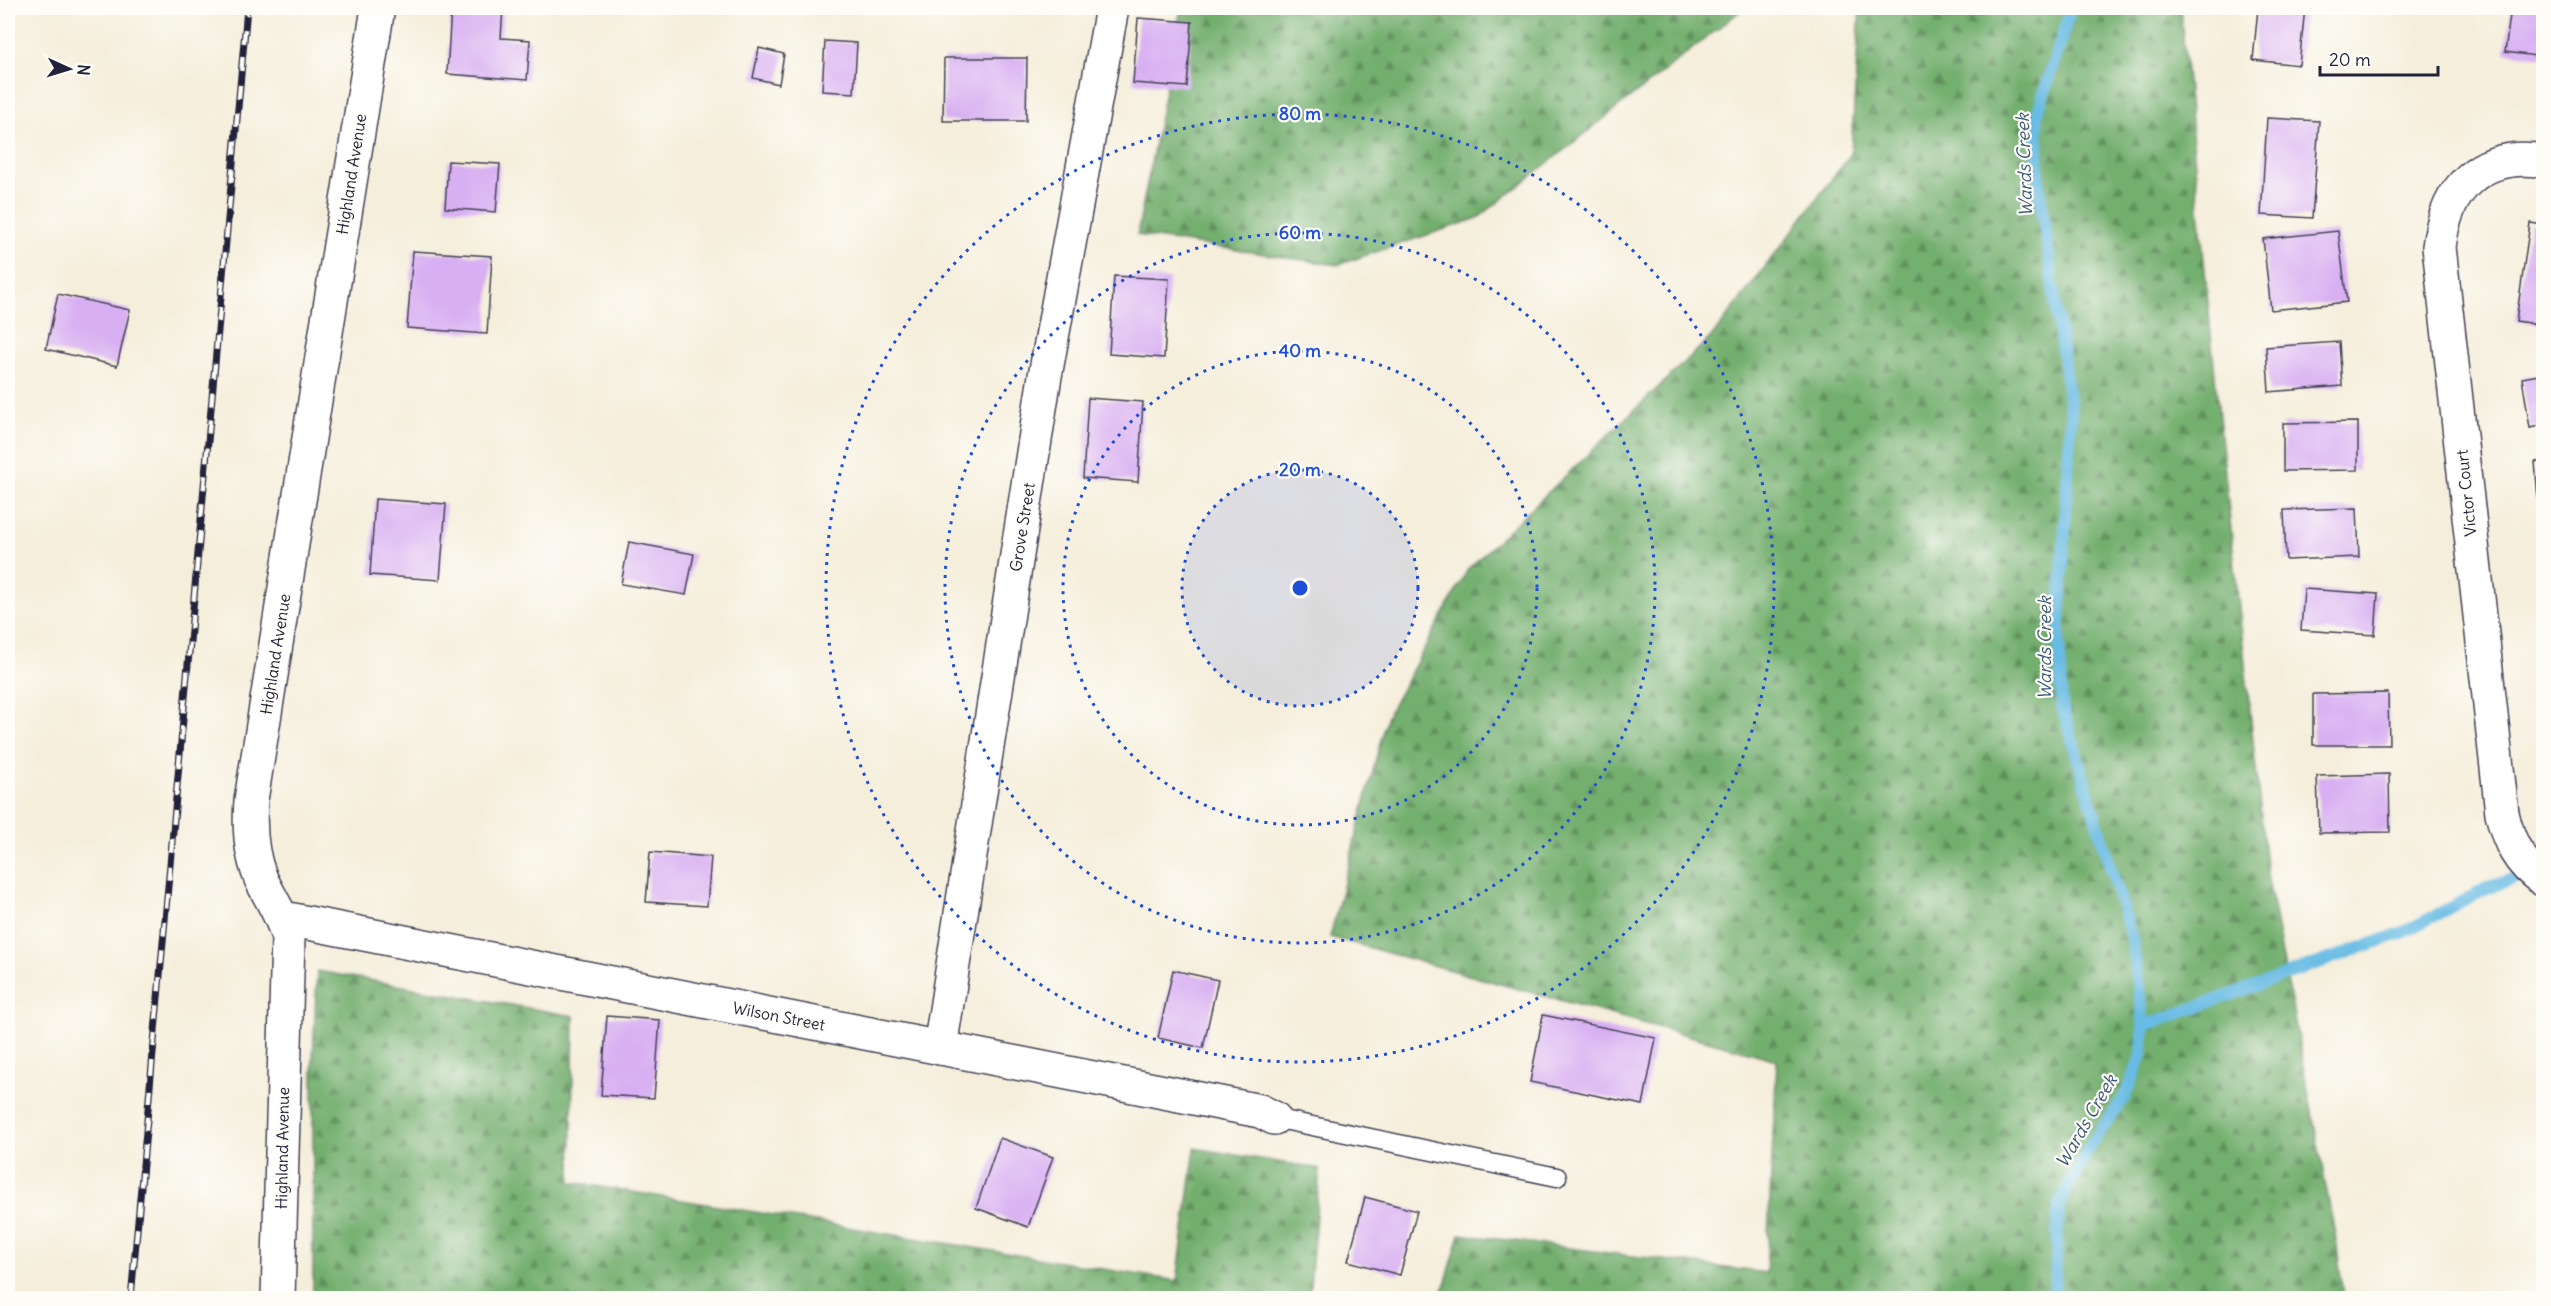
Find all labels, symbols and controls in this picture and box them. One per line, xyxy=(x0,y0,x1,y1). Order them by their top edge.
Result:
north arrow xyxy=(39,39,99,99)
scale bar xyxy=(2320,39,2438,77)
text: 20 m xyxy=(2329,48,2371,71)
text: N xyxy=(74,64,94,76)
text: 80 m xyxy=(1279,102,1321,125)
water label: Wards Creek xyxy=(2011,111,2037,217)
street label: Highland Avenue xyxy=(332,112,370,236)
text: 60 m xyxy=(1279,221,1321,244)
text: 40 m xyxy=(1279,339,1321,362)
street label: Victor Court xyxy=(2451,448,2480,537)
text: 20 m xyxy=(1279,458,1321,481)
street label: Grove Street xyxy=(1005,480,1039,573)
centre of rings xyxy=(1290,578,1310,598)
street label: Highland Avenue xyxy=(256,592,294,716)
water label: Wards Creek xyxy=(2033,594,2056,700)
street label: Wilson Street xyxy=(731,997,828,1035)
water label: Wards Creek xyxy=(2050,1069,2123,1172)
street label: Highland Avenue xyxy=(271,1087,293,1209)

